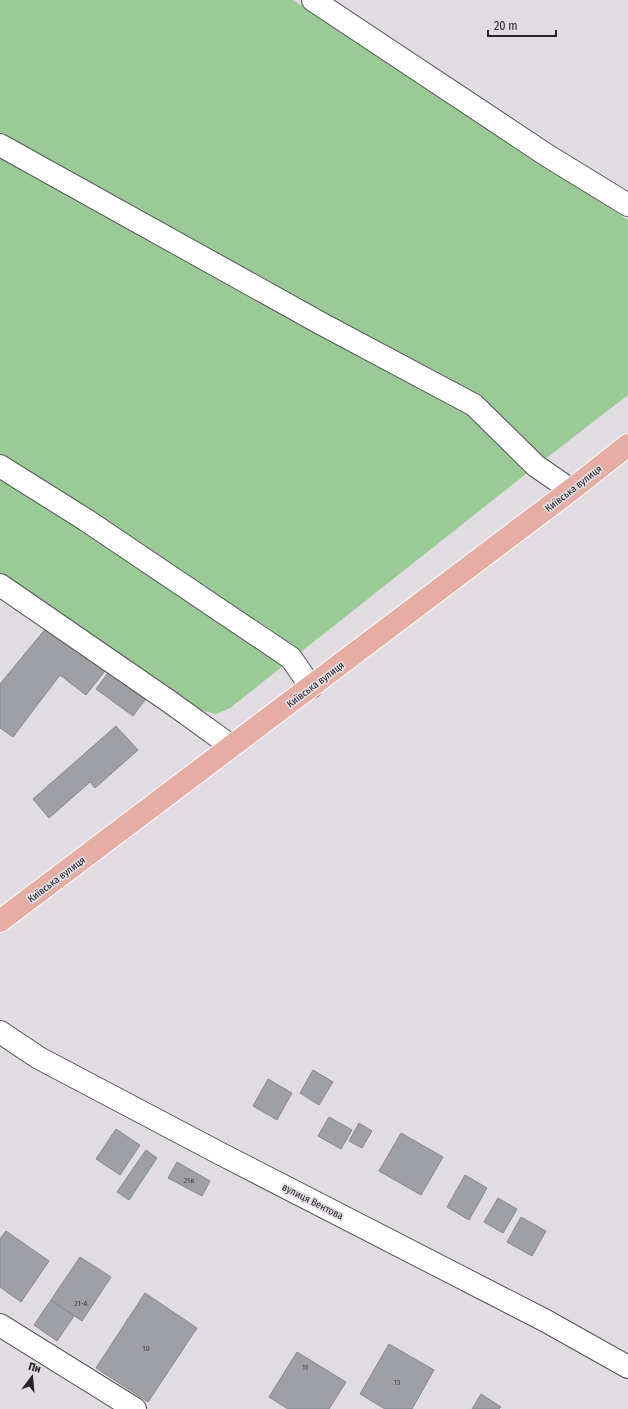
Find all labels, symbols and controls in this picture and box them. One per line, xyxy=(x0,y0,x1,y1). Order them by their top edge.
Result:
scale bar xyxy=(488,12,556,38)
text: 20 m xyxy=(494,19,518,33)
street label: Київська вулиця xyxy=(543,463,604,515)
street label: Київська вулиця xyxy=(284,659,347,710)
street label: Київська вулиця xyxy=(25,854,88,905)
house number: 21в xyxy=(184,1176,194,1185)
street label: вулиця Вентова xyxy=(280,1181,345,1222)
house number: 21-А xyxy=(74,1299,89,1308)
house number: 10 xyxy=(142,1344,150,1353)
north arrow xyxy=(12,1357,52,1397)
text: Пн xyxy=(27,1360,43,1376)
house number: 11 xyxy=(302,1363,308,1372)
house number: 13 xyxy=(394,1378,401,1387)

